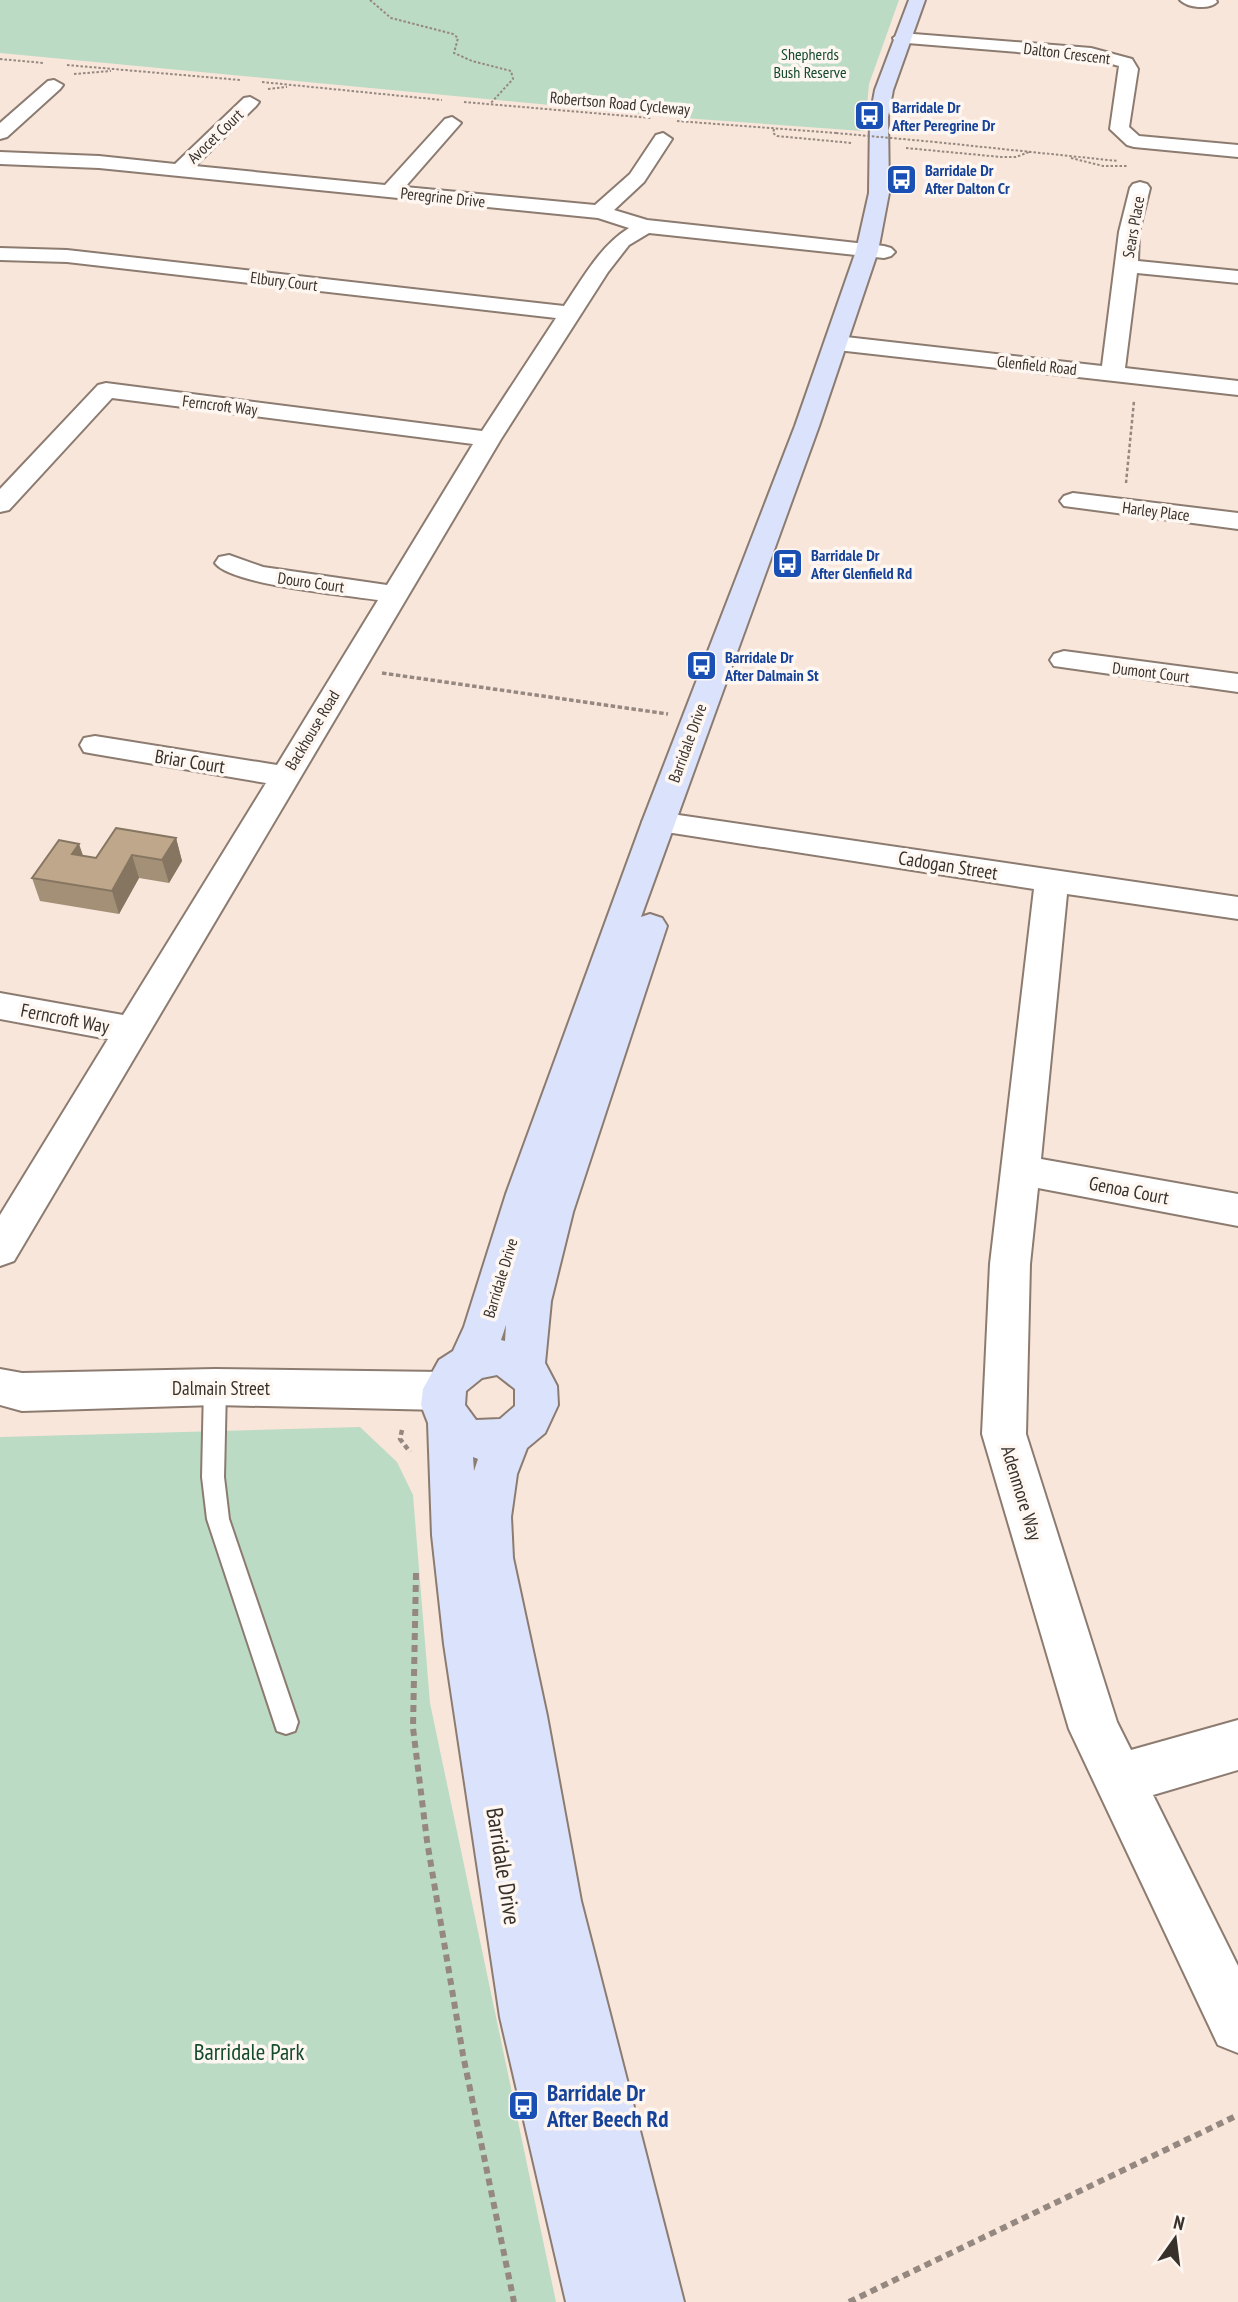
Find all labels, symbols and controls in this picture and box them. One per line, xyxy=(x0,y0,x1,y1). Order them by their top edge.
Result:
street label: Dalton Crescent xyxy=(1023,38,1112,68)
park label: Shepherds Bush Reserve xyxy=(773,44,847,82)
street label: Robertson Road Cycleway xyxy=(549,87,691,119)
place label: Barridale Dr After Peregrine Dr xyxy=(891,97,995,135)
bus stop icon: Barridale Dr After Peregrine Dr xyxy=(852,99,886,133)
street label: Avocet Court xyxy=(183,104,248,167)
place label: Barridale Dr After Dalton Cr xyxy=(924,160,1010,198)
bus stop icon: Barridale Dr After Dalton Cr xyxy=(885,162,919,196)
street label: Peregrine Drive xyxy=(400,183,486,211)
street label: Sears Place xyxy=(1118,195,1148,259)
street label: Elbury Court xyxy=(249,267,319,295)
street label: Glenfield Road xyxy=(996,351,1078,379)
street label: Ferncroft Way xyxy=(181,390,259,420)
street label: Harley Place xyxy=(1121,497,1191,525)
place label: Barridale Dr After Glenfield Rd xyxy=(810,545,912,583)
bus stop icon: Barridale Dr After Glenfield Rd xyxy=(771,547,805,581)
street label: Douro Court xyxy=(277,567,346,597)
place label: Barridale Dr After Dalmain St xyxy=(724,647,819,685)
bus stop icon: Barridale Dr After Dalmain St xyxy=(685,649,719,683)
street label: Dumont Court xyxy=(1111,657,1191,687)
street label: Backhouse Road xyxy=(280,686,344,773)
street label: Barridale Drive xyxy=(664,701,710,785)
street label: Briar Court xyxy=(153,744,228,778)
street label: Cadogan Street xyxy=(897,845,1000,885)
street label: Ferncroft Way xyxy=(19,998,112,1039)
street label: Genoa Court xyxy=(1087,1171,1172,1210)
street label: Barridale Drive xyxy=(478,1236,522,1320)
street label: Dalmain Street xyxy=(172,1376,271,1400)
street label: Adenmore Way xyxy=(996,1443,1048,1544)
street label: Barridale Drive xyxy=(480,1805,528,1927)
park label: Barridale Park xyxy=(194,2037,304,2066)
place label: Barridale Dr After Beech Rd xyxy=(546,2078,668,2133)
bus stop icon: Barridale Dr After Beech Rd xyxy=(507,2088,541,2122)
north arrow xyxy=(1140,2204,1210,2274)
text: N xyxy=(1171,2210,1187,2235)

